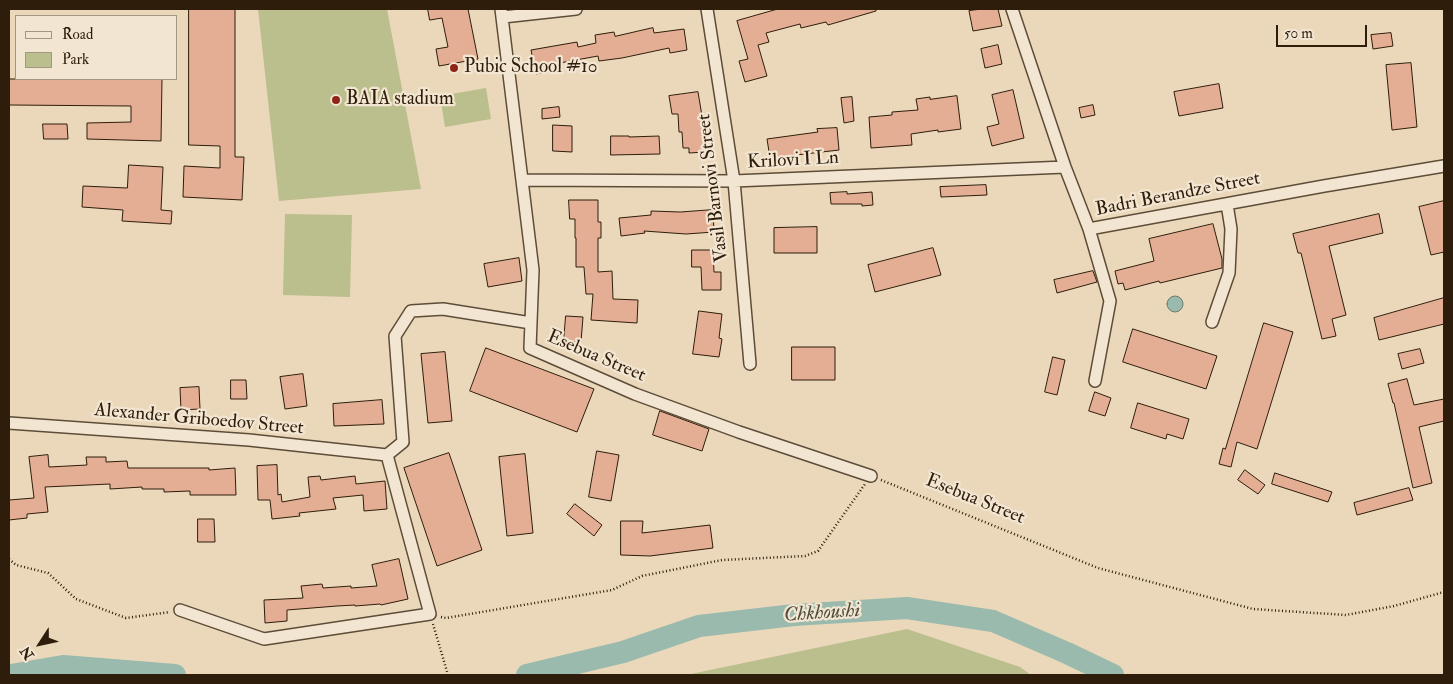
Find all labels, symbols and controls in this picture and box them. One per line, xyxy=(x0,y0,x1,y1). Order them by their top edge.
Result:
legend xyxy=(15,15,178,80)
scale bar xyxy=(1278,15,1369,47)
text: 50 m xyxy=(1284,24,1313,43)
text: Road xyxy=(62,25,93,44)
text: Park xyxy=(62,50,89,69)
place label: Pubic School #10 xyxy=(464,57,597,79)
marker: Pubic School #10 xyxy=(448,62,460,74)
place label: BAIA stadium xyxy=(346,89,454,111)
marker: BAIA stadium xyxy=(330,94,342,106)
street label: Vasil Barnovi Street xyxy=(694,113,734,263)
street label: Krilovi I Ln xyxy=(747,147,839,175)
street label: Badri Berandze Street xyxy=(1094,168,1262,222)
street label: Esebua Street xyxy=(543,326,649,388)
street label: Alexander Griboedov Street xyxy=(93,399,305,441)
street label: Esebua Street xyxy=(922,470,1028,530)
water label: Chkhoushi xyxy=(783,599,861,629)
north arrow xyxy=(15,619,65,669)
text: N xyxy=(17,643,38,663)

